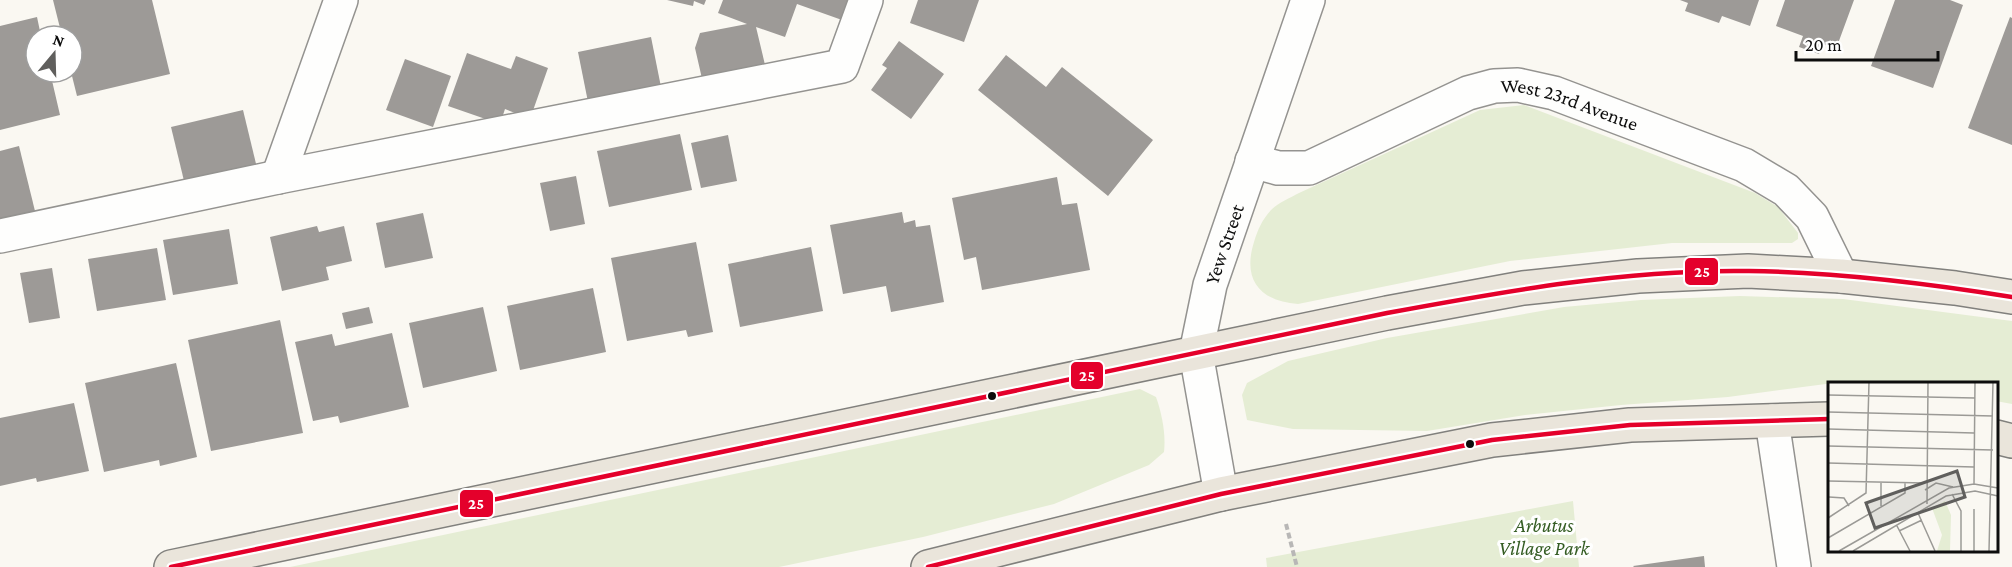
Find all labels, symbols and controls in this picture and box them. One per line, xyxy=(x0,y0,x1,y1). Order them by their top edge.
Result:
north arrow xyxy=(24,24,84,84)
scale bar xyxy=(1796,24,1938,62)
text: N xyxy=(51,30,67,50)
text: 20 m xyxy=(1805,35,1842,55)
street label: West 23rd Avenue xyxy=(1500,74,1641,135)
street label: Yew Street xyxy=(1200,201,1248,287)
line badge: 25 xyxy=(1684,257,1719,286)
text: 25 xyxy=(1694,263,1710,280)
line badge: 25 xyxy=(1070,361,1104,390)
text: 25 xyxy=(1079,367,1095,384)
inset map xyxy=(1828,382,1997,552)
unlabelled marker xyxy=(986,390,998,402)
unlabelled marker xyxy=(1464,438,1476,450)
line badge: 25 xyxy=(459,489,494,518)
text: 25 xyxy=(468,495,484,512)
park label: Arbutus Village Park xyxy=(1499,514,1590,560)

